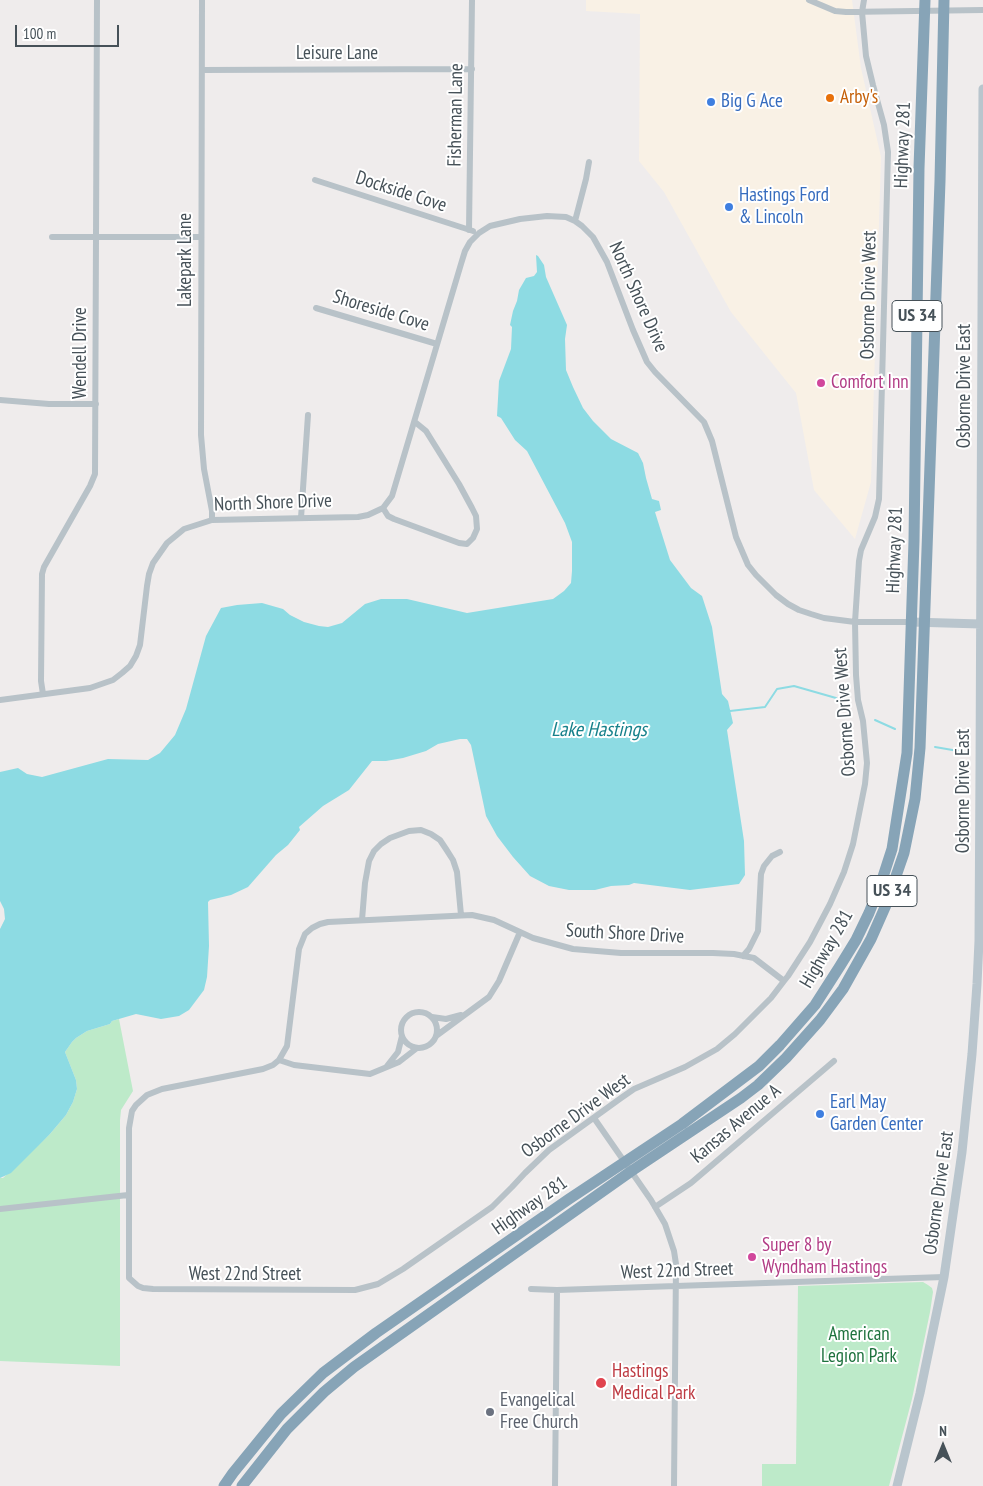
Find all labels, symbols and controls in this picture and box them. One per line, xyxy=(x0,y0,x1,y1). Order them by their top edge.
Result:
scale bar xyxy=(18,15,121,47)
text: 100 m xyxy=(23,24,56,43)
street label: Leisure Lane xyxy=(296,43,378,65)
street label: Fisherman Lane xyxy=(444,63,468,167)
place label: Arby's xyxy=(840,87,878,109)
place label: Big G Ace xyxy=(721,91,783,113)
marker: Arby's xyxy=(824,92,836,104)
marker: Big G Ace xyxy=(705,96,717,108)
street label: Highway 281 xyxy=(890,101,916,189)
street label: Dockside Cove xyxy=(353,167,449,217)
place label: Hastings Ford & Lincoln xyxy=(739,185,829,229)
marker: Hastings Ford & Lincoln xyxy=(723,201,735,213)
street label: Lakepark Lane xyxy=(175,213,197,307)
street label: Osborne Drive West xyxy=(856,230,882,360)
street label: North Shore Drive xyxy=(604,238,672,356)
street label: Shoreside Cove xyxy=(330,286,432,336)
road number: US 34 xyxy=(892,300,942,332)
street label: Wendell Drive xyxy=(70,307,92,399)
street label: Osborne Drive East xyxy=(954,324,976,448)
place label: Comfort Inn xyxy=(831,372,909,394)
marker: Comfort Inn xyxy=(815,377,827,389)
street label: North Shore Drive xyxy=(214,490,332,516)
street label: Highway 281 xyxy=(882,506,908,594)
street label: Osborne Drive West xyxy=(829,647,861,777)
water label: Lake Hastings xyxy=(551,718,647,742)
street label: Osborne Drive East xyxy=(953,729,975,853)
road number: US 34 xyxy=(867,876,917,906)
street label: Highway 281 xyxy=(796,906,858,992)
street label: South Shore Drive xyxy=(565,920,685,948)
street label: Osborne Drive West xyxy=(517,1069,635,1163)
street label: Kansas Avenue A xyxy=(686,1080,786,1168)
place label: Earl May Garden Center xyxy=(830,1092,923,1136)
marker: Earl May Garden Center xyxy=(814,1108,826,1120)
street label: Osborne Drive East xyxy=(919,1130,959,1256)
street label: Highway 281 xyxy=(488,1172,572,1240)
place label: Super 8 by Wyndham Hastings xyxy=(762,1235,887,1279)
marker: Super 8 by Wyndham Hastings xyxy=(746,1251,758,1263)
street label: West 22nd Street xyxy=(620,1258,734,1284)
street label: West 22nd Street xyxy=(189,1264,301,1286)
park label: American Legion Park xyxy=(821,1324,897,1368)
place label: Hastings Medical Park xyxy=(612,1361,695,1405)
marker: Hastings Medical Park xyxy=(594,1376,608,1390)
place label: Evangelical Free Church xyxy=(500,1390,578,1434)
marker: Evangelical Free Church xyxy=(484,1406,496,1418)
north arrow xyxy=(918,1421,968,1471)
text: N xyxy=(939,1422,947,1440)

